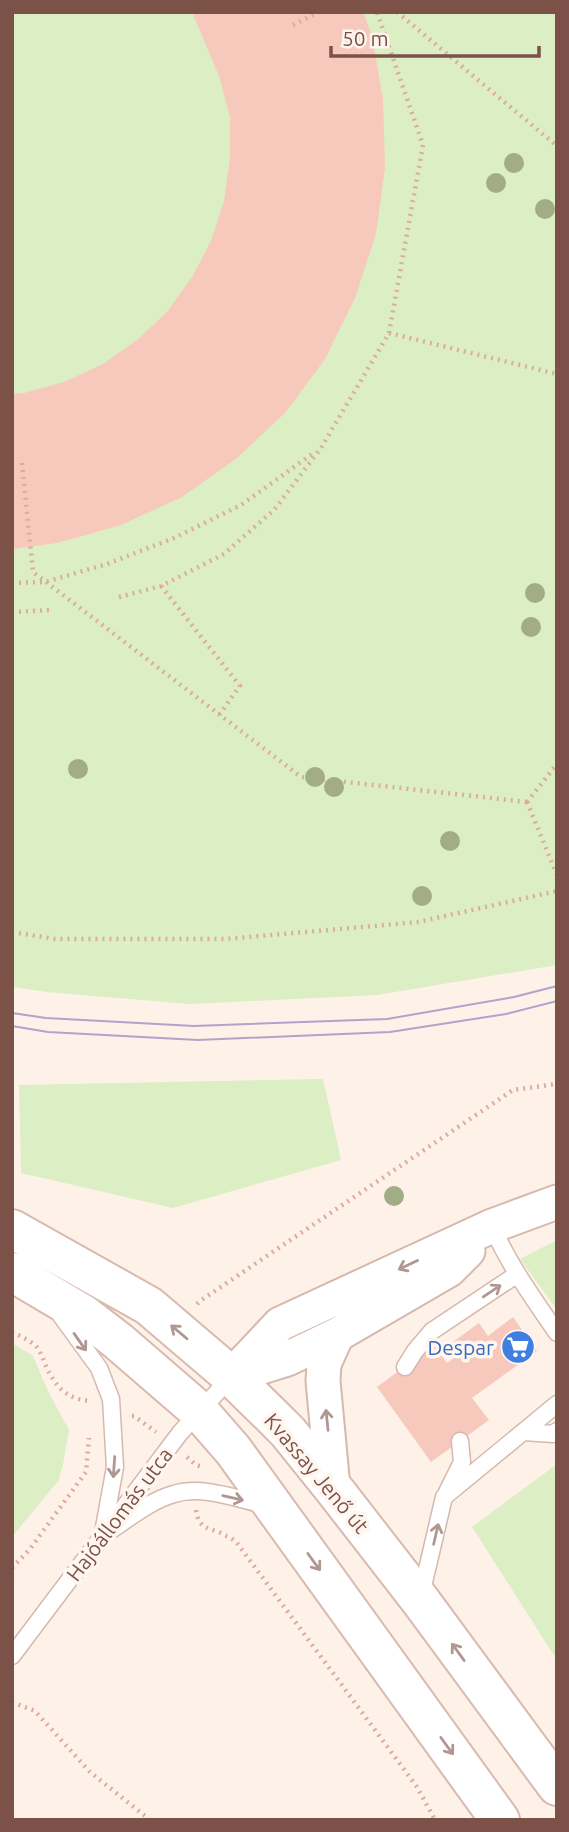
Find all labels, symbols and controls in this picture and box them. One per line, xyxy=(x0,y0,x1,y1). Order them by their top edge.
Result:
scale bar xyxy=(331,14,539,58)
text: 50 m xyxy=(342,26,389,50)
one-way arrow xyxy=(398,1259,419,1272)
one-way arrow xyxy=(482,1284,501,1298)
one-way arrow xyxy=(170,1324,188,1340)
supermarket icon: Despar xyxy=(499,1328,537,1366)
one-way arrow xyxy=(73,1332,87,1351)
place label: Despar xyxy=(427,1335,494,1359)
street label: Kvassay Jenő út xyxy=(260,1408,374,1538)
one-way arrow xyxy=(321,1409,334,1432)
street label: Hajóállomás utca xyxy=(61,1443,177,1585)
one-way arrow xyxy=(107,1456,120,1478)
one-way arrow xyxy=(221,1491,244,1505)
one-way arrow xyxy=(429,1523,443,1546)
one-way arrow xyxy=(307,1552,321,1571)
one-way arrow xyxy=(451,1643,465,1662)
one-way arrow xyxy=(440,1736,455,1755)

